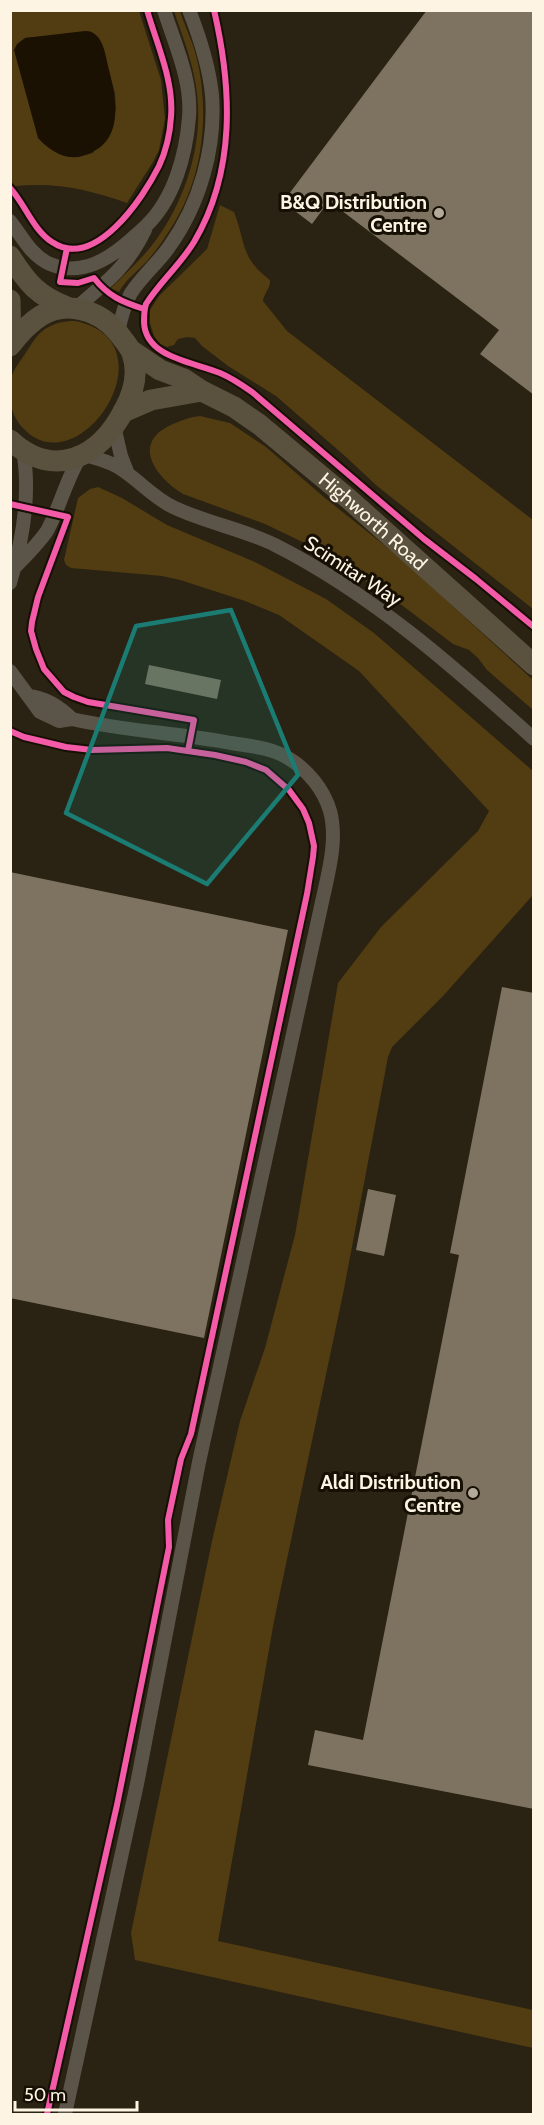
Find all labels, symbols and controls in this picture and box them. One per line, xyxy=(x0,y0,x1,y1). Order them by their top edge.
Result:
place label: B&Q Distribution Centre xyxy=(280,190,427,237)
marker: B&Q Distribution Centre xyxy=(432,206,446,220)
street label: Highworth Road xyxy=(314,467,432,575)
street label: Scimitar Way xyxy=(300,531,406,611)
place label: Aldi Distribution Centre xyxy=(320,1470,461,1517)
marker: Aldi Distribution Centre xyxy=(466,1486,480,1500)
scale bar xyxy=(15,2074,136,2112)
text: 50 m xyxy=(24,2084,66,2106)

